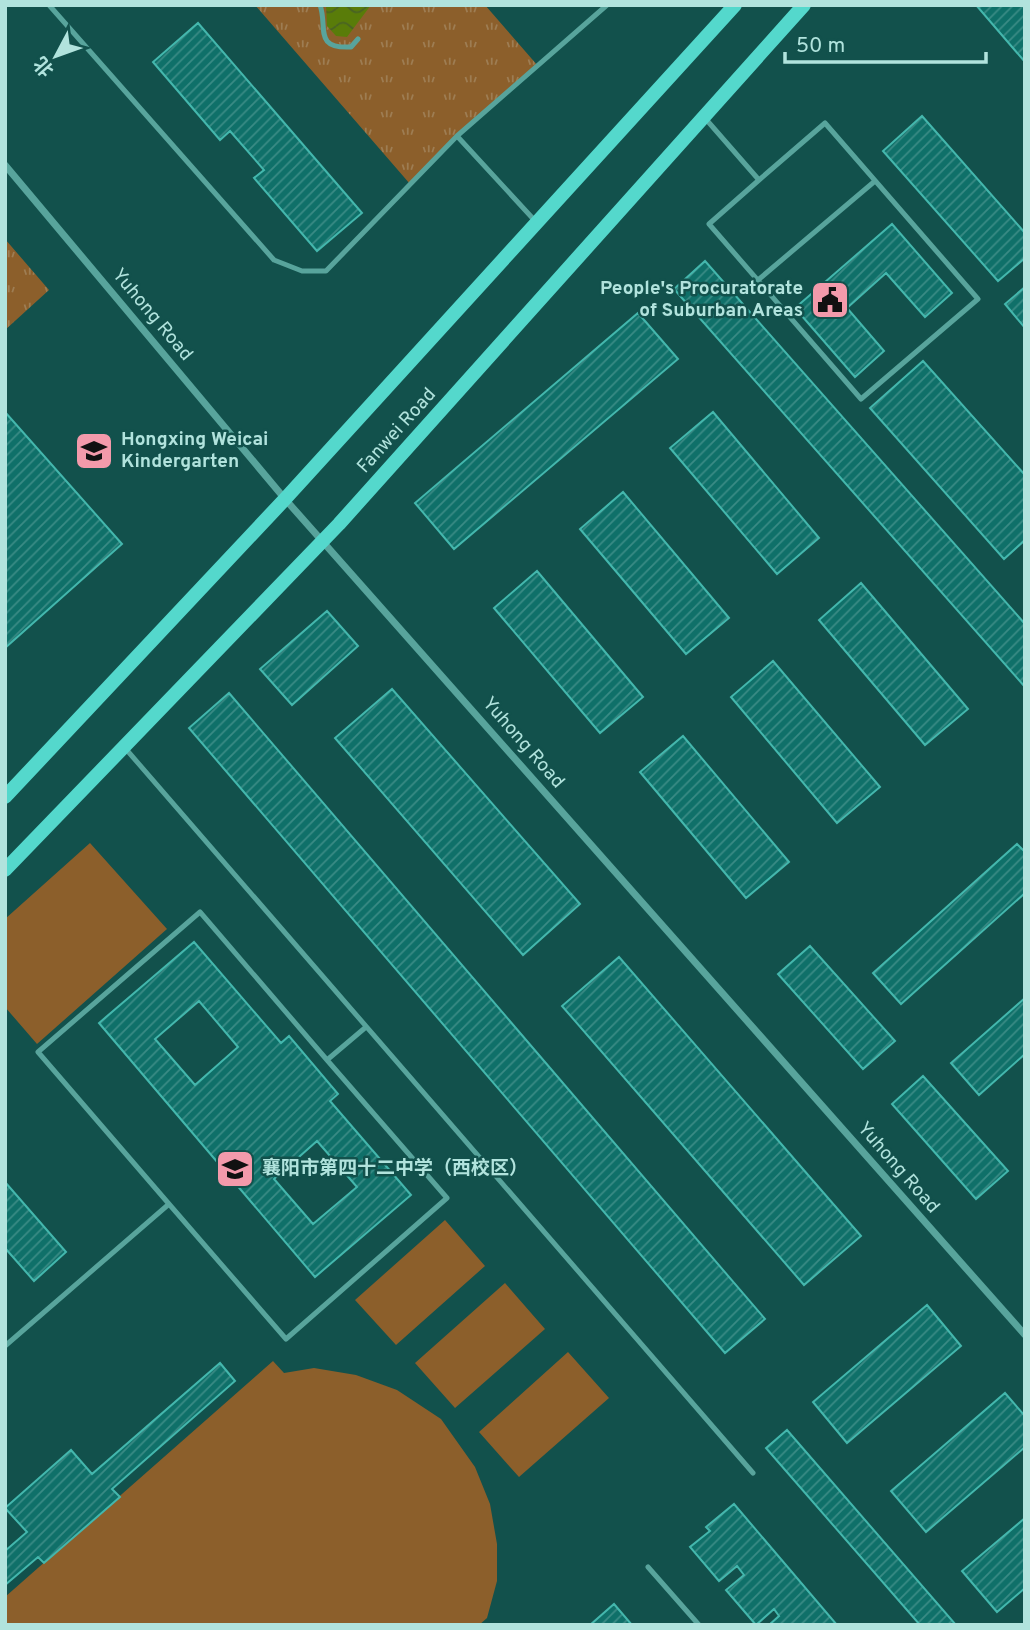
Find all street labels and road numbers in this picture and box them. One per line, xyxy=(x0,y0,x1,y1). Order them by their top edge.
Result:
street label: Yuhong Road xyxy=(106,264,198,366)
street label: Fanwei Road xyxy=(352,383,442,479)
street label: Yuhong Road xyxy=(477,692,569,794)
street label: Yuhong Road xyxy=(852,1117,944,1219)

